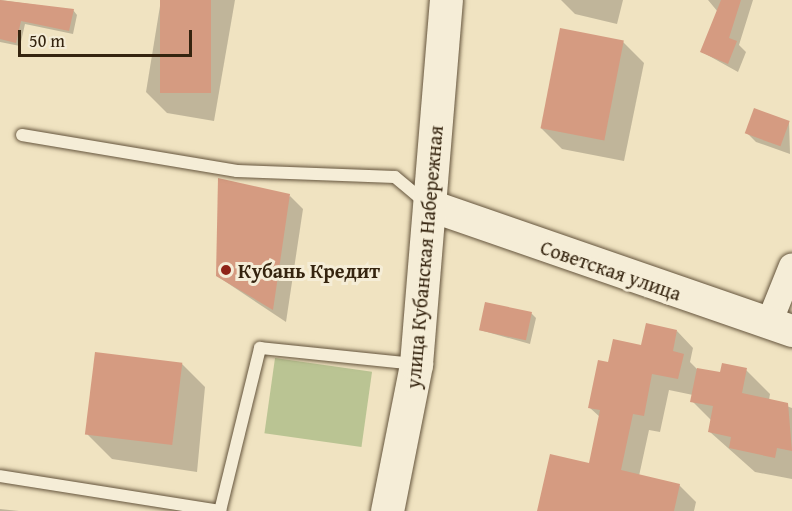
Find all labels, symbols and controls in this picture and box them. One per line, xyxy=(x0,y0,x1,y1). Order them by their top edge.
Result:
scale bar xyxy=(21,18,195,56)
text: 50 m xyxy=(29,27,65,54)
street label: улица Кубанская Набережная xyxy=(401,124,447,390)
street label: Советская улица xyxy=(537,235,685,305)
place label: Кубань Кредит xyxy=(238,258,380,282)
marker: Кубань Кредит xyxy=(219,263,233,277)

